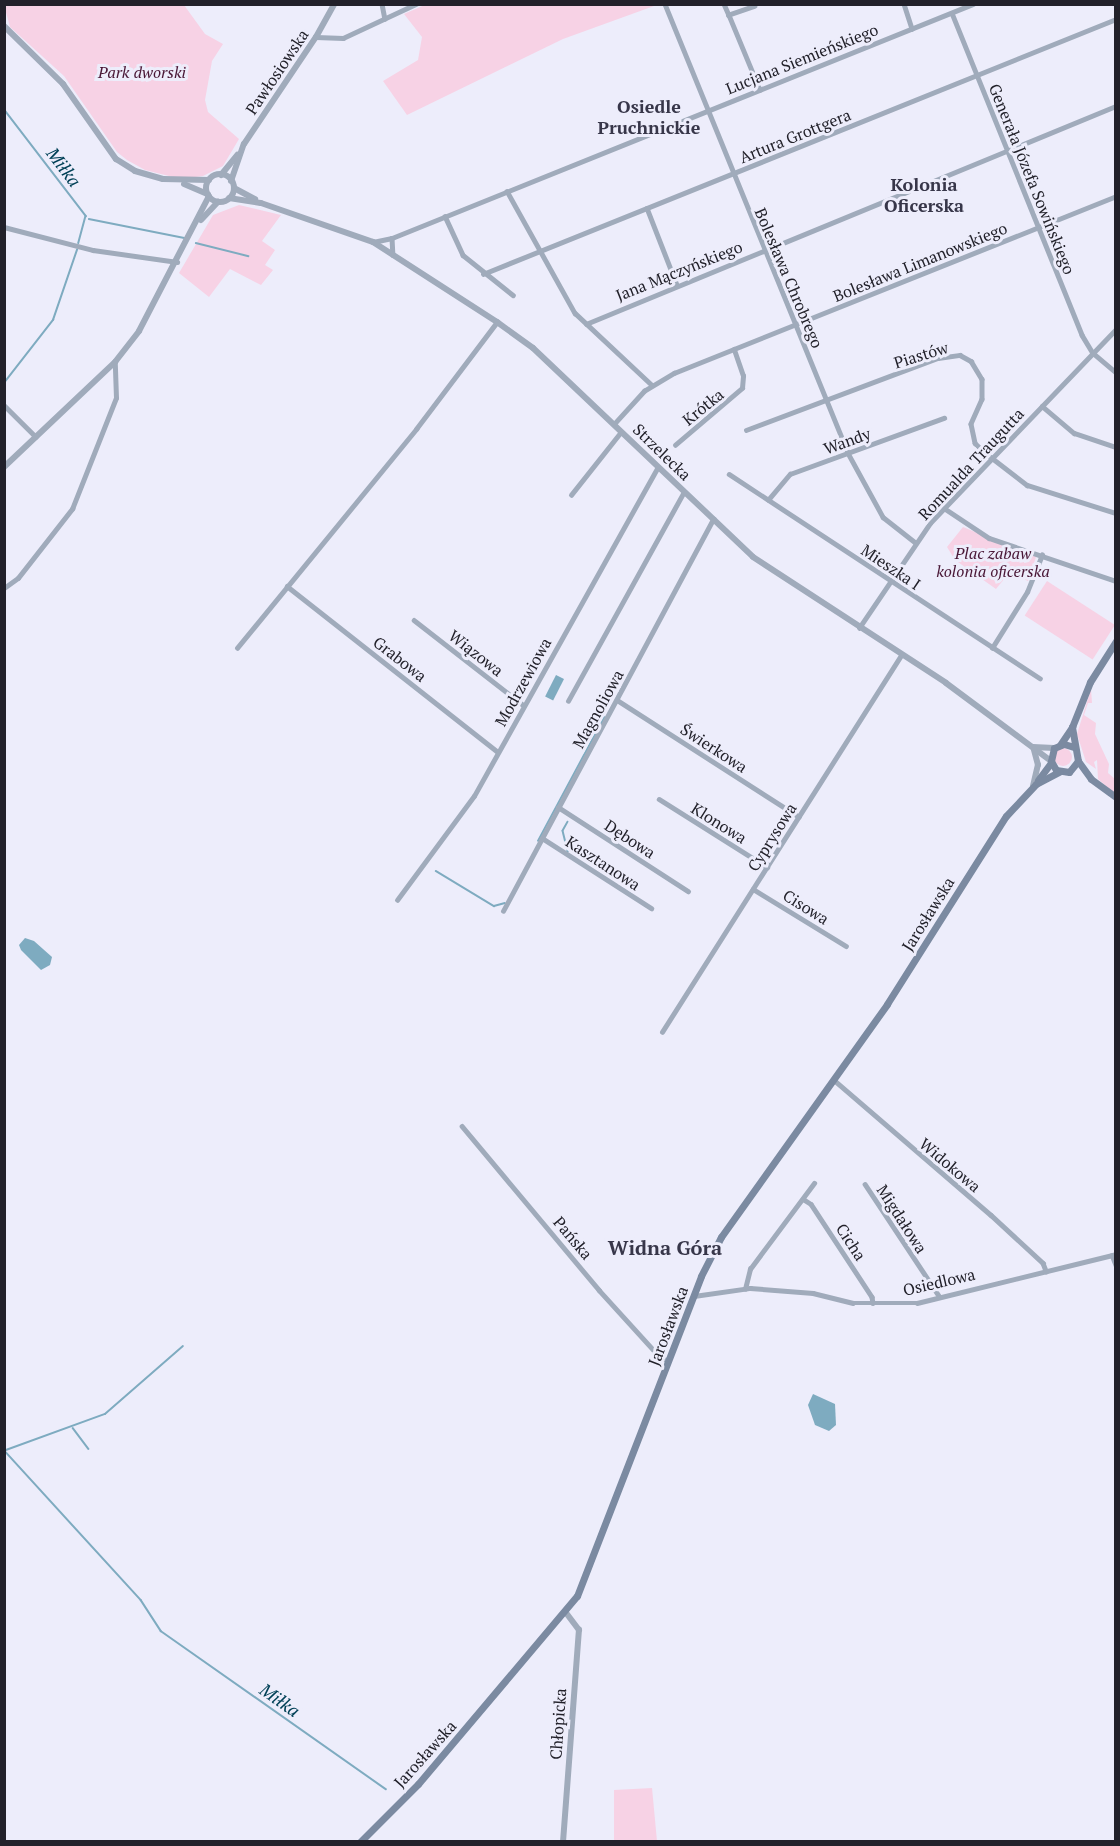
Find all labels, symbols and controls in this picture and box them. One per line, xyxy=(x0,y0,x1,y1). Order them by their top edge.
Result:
street label: Lucjana Siemieńskiego xyxy=(723,20,881,98)
street label: Pawłosiowska xyxy=(241,26,313,118)
park label: Park dworski xyxy=(98,62,186,82)
street label: Generała Józefa Sowińskiego xyxy=(985,81,1079,277)
district label: Osiedle Pruchnickie xyxy=(597,96,701,138)
street label: Artura Grottgera xyxy=(736,105,854,167)
water label: Miłka xyxy=(42,143,86,191)
district label: Kolonia Oficerska xyxy=(884,174,964,216)
street label: Bolesława Chrobrego xyxy=(751,205,827,351)
street label: Bolesława Limanowskiego xyxy=(830,218,1010,306)
street label: Jana Mączyńskiego xyxy=(613,237,745,305)
street label: Piastów xyxy=(892,338,950,372)
street label: Krótka xyxy=(679,385,727,429)
street label: Romualda Traugutta xyxy=(914,404,1028,524)
street label: Strzelecka xyxy=(629,420,695,484)
street label: Wandy xyxy=(821,424,873,458)
street label: Mieszka I xyxy=(858,540,924,594)
park label: Plac zabaw kolonia oficerska xyxy=(936,543,1050,581)
street label: Wiązowa xyxy=(445,626,507,680)
street label: Grabowa xyxy=(370,632,430,686)
street label: Modrzewiowa xyxy=(491,634,555,730)
street label: Magnoliowa xyxy=(569,666,627,752)
street label: Świerkowa xyxy=(677,719,751,777)
street label: Klonowa xyxy=(688,798,750,848)
street label: Cyprysowa xyxy=(744,799,800,875)
street label: Dębowa xyxy=(601,816,659,862)
street label: Kasztanowa xyxy=(562,832,644,894)
street label: Jarosławska xyxy=(898,873,958,955)
street label: Cisowa xyxy=(780,885,832,929)
street label: Widokowa xyxy=(916,1134,984,1196)
street label: Migdałowa xyxy=(873,1181,931,1257)
street label: Pańska xyxy=(549,1213,597,1263)
street label: Cicha xyxy=(832,1220,870,1264)
district label: Widna Góra xyxy=(608,1235,722,1259)
street label: Osiedlowa xyxy=(901,1264,977,1300)
street label: Jarosławska xyxy=(644,1284,692,1368)
water label: Miłka xyxy=(256,1679,304,1721)
street label: Chłopicka xyxy=(546,1688,570,1760)
street label: Jarosławska xyxy=(390,1716,460,1792)

